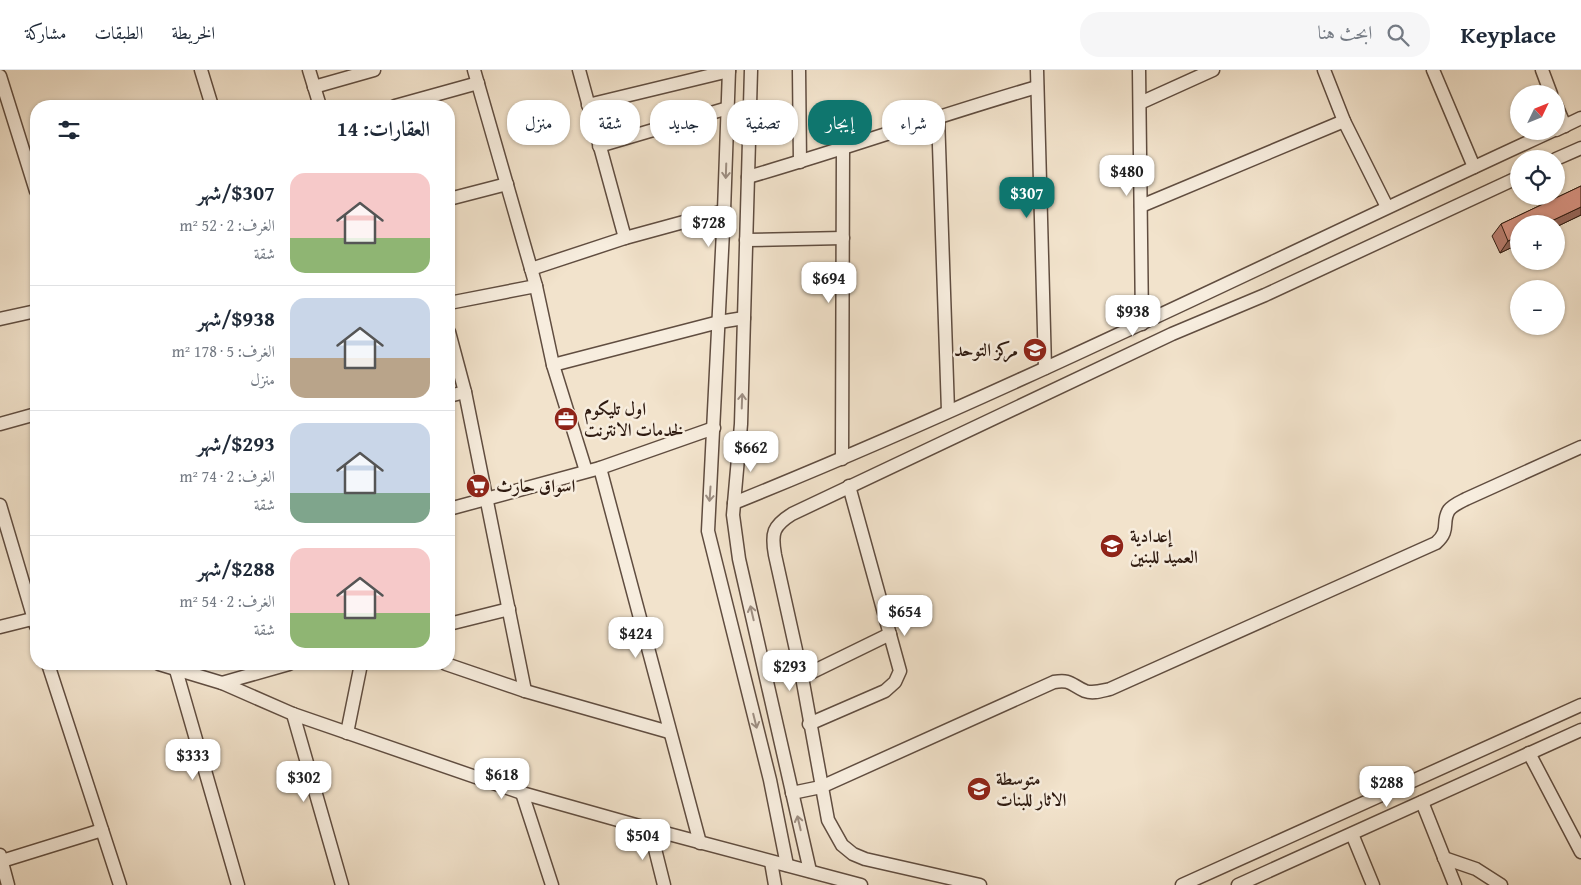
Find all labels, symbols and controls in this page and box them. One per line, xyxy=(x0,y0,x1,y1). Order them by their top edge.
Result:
search box xyxy=(1080,12,1430,57)
text: Keyplace xyxy=(1460,17,1556,52)
text: ابحث هنا xyxy=(1318,18,1372,46)
text: مشاركة xyxy=(25,19,66,46)
text: الطبقات xyxy=(94,19,143,46)
text: الخريطة xyxy=(171,19,215,46)
icon: search xyxy=(1384,21,1412,49)
north arrow xyxy=(1510,85,1565,140)
map controls xyxy=(1510,85,1565,335)
chip: منزل xyxy=(507,100,570,145)
chip: شقة xyxy=(580,100,640,145)
chip: جديد xyxy=(650,100,717,145)
chip: تصفية xyxy=(727,100,798,145)
chip: إيجار xyxy=(808,100,872,145)
chip: شراء xyxy=(882,100,945,145)
text: العقارات: 14 xyxy=(337,113,430,144)
icon: filters xyxy=(55,116,83,144)
button: locate xyxy=(1510,150,1565,205)
pin: $480 xyxy=(1097,154,1157,197)
text: $480 xyxy=(1110,159,1144,183)
one-way arrow xyxy=(721,163,730,179)
pin: $307 xyxy=(997,176,1057,219)
text: $307/شهر xyxy=(197,177,275,208)
text: $307 xyxy=(1010,181,1044,205)
icon: home xyxy=(330,193,390,253)
pin: $728 xyxy=(679,206,739,248)
text: $728 xyxy=(692,210,726,234)
text: الغرف: 2 · 52 m² xyxy=(179,213,275,237)
button: + xyxy=(1510,215,1565,270)
text: شقة xyxy=(254,241,275,265)
pin: $694 xyxy=(799,262,859,304)
text: $694 xyxy=(812,266,846,290)
button: − xyxy=(1510,280,1565,335)
pin: $938 xyxy=(1103,294,1163,337)
text: $938 xyxy=(1116,299,1150,323)
text: $938/شهر xyxy=(197,303,275,334)
icon: home xyxy=(330,318,390,378)
place label: مركز التوحد xyxy=(954,336,1018,363)
school or university icon: مركز التوحد xyxy=(1022,337,1048,363)
text: الغرف: 5 · 178 m² xyxy=(172,339,275,363)
text: منزل xyxy=(250,367,275,391)
one-way arrow xyxy=(737,393,747,409)
place label: اول تليكوم لخدمات الانترنت xyxy=(584,395,684,443)
office icon: اول تليكوم لخدمات الانترنت xyxy=(553,406,579,432)
text: $293/شهر xyxy=(197,428,275,459)
pin: $662 xyxy=(721,430,781,473)
text: $662 xyxy=(734,435,768,459)
icon: home xyxy=(330,443,390,503)
text: الغرف: 2 · 74 m² xyxy=(179,464,275,488)
place label: اسواق حارث xyxy=(496,472,576,499)
supermarket icon: اسواق حارث xyxy=(465,473,491,499)
one-way arrow xyxy=(705,485,714,501)
text: شقة xyxy=(254,492,275,516)
place label: إعدادية العميد للبنين xyxy=(1130,522,1198,570)
school or university icon: إعدادية العميد للبنين xyxy=(1099,533,1125,559)
text: $288/شهر xyxy=(197,553,275,584)
icon: home xyxy=(330,568,390,628)
text: الغرف: 2 · 54 m² xyxy=(179,589,275,613)
pin: $654 xyxy=(875,594,935,637)
text: $654 xyxy=(888,599,922,623)
one-way arrow xyxy=(747,606,756,622)
pin: $424 xyxy=(606,616,666,659)
text: شقة xyxy=(254,617,275,641)
text: $424 xyxy=(619,621,653,645)
pin: $293 xyxy=(760,650,820,692)
text: $293 xyxy=(773,654,807,678)
one-way arrow xyxy=(750,712,760,728)
pin: $333 xyxy=(163,738,223,781)
text: $333 xyxy=(176,743,210,767)
pin: $618 xyxy=(472,758,532,800)
pin: $302 xyxy=(274,760,334,803)
text: $618 xyxy=(485,762,519,786)
text: $302 xyxy=(287,765,321,789)
place label: متوسطة الاثار للبنات xyxy=(996,765,1067,813)
pin: $288 xyxy=(1357,766,1417,808)
text: $288 xyxy=(1370,770,1404,794)
school or university icon: متوسطة الاثار للبنات xyxy=(966,776,992,802)
one-way arrow xyxy=(794,816,803,832)
pin: $504 xyxy=(613,818,673,861)
text: $504 xyxy=(626,823,660,847)

